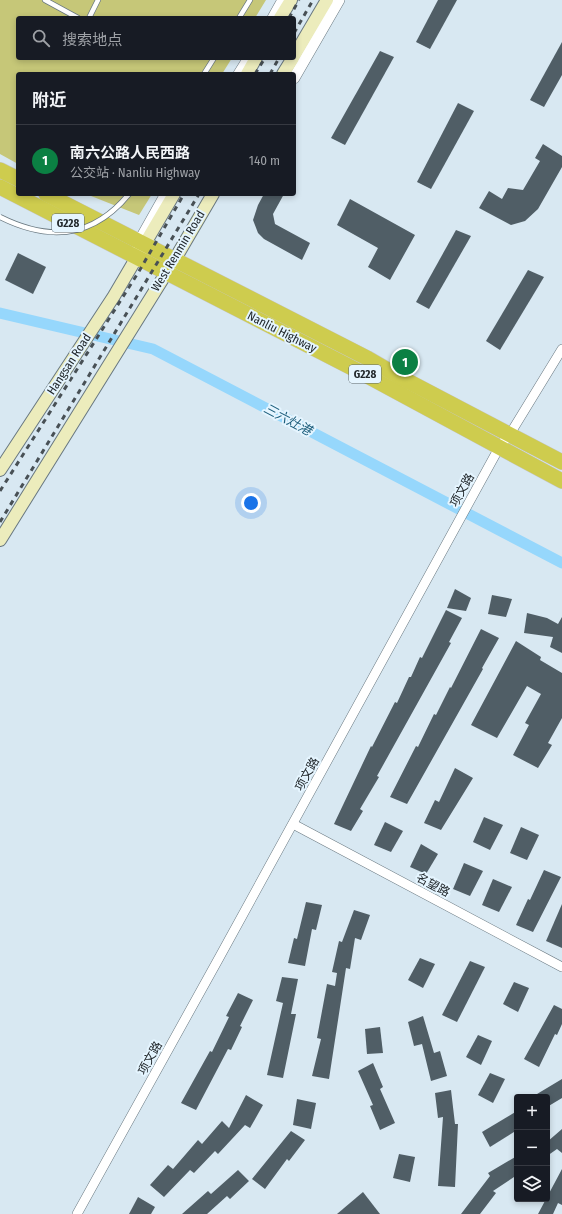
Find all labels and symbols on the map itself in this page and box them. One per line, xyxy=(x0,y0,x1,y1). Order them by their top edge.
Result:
street label: West Renmin Road xyxy=(148,208,208,294)
road number: G228 xyxy=(52,214,84,232)
street label: Nanliu Highway xyxy=(245,309,320,356)
street label: Hangsan Road xyxy=(44,331,94,397)
pin: 1 xyxy=(392,347,418,377)
road number: G228 xyxy=(349,365,381,383)
water label: 三六灶港 xyxy=(261,401,316,439)
street label: 项文路 xyxy=(447,471,477,509)
your location xyxy=(241,493,261,513)
street label: 项文路 xyxy=(292,755,322,793)
street label: 名望路 xyxy=(414,870,452,900)
street label: 项文路 xyxy=(135,1039,165,1077)

